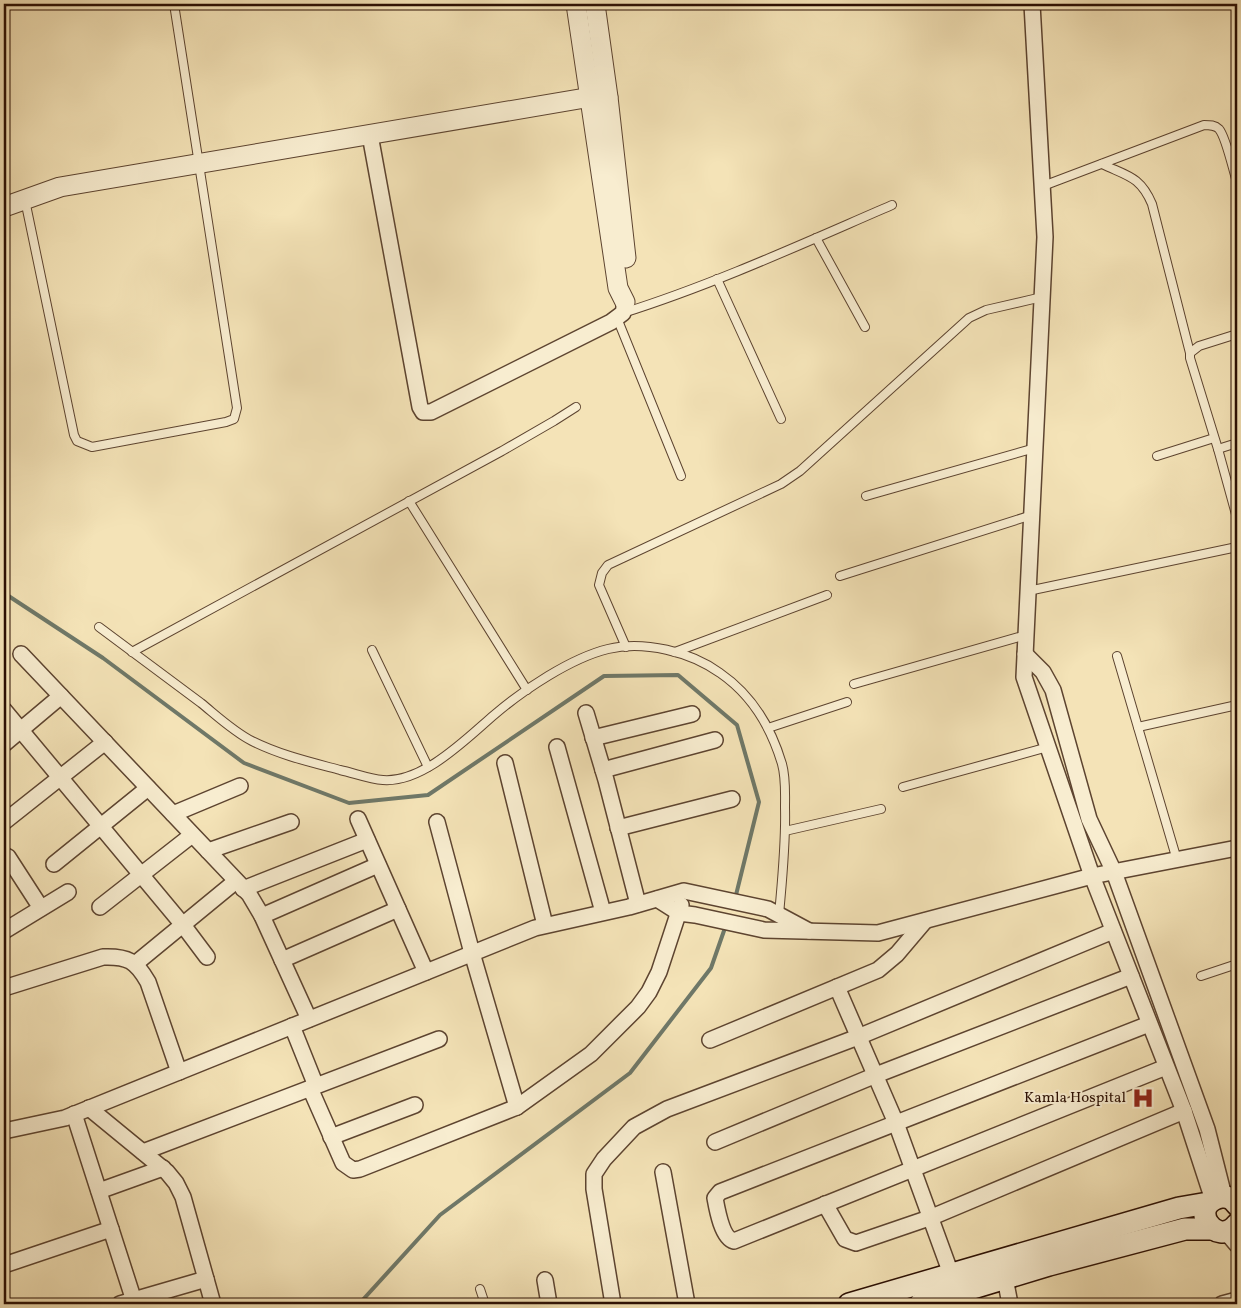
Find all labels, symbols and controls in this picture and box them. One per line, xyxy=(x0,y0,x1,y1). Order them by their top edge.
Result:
hospital icon: Kamla Hospital xyxy=(1130,1085,1156,1111)
place label: Kamla Hospital xyxy=(1024,1088,1126,1109)

